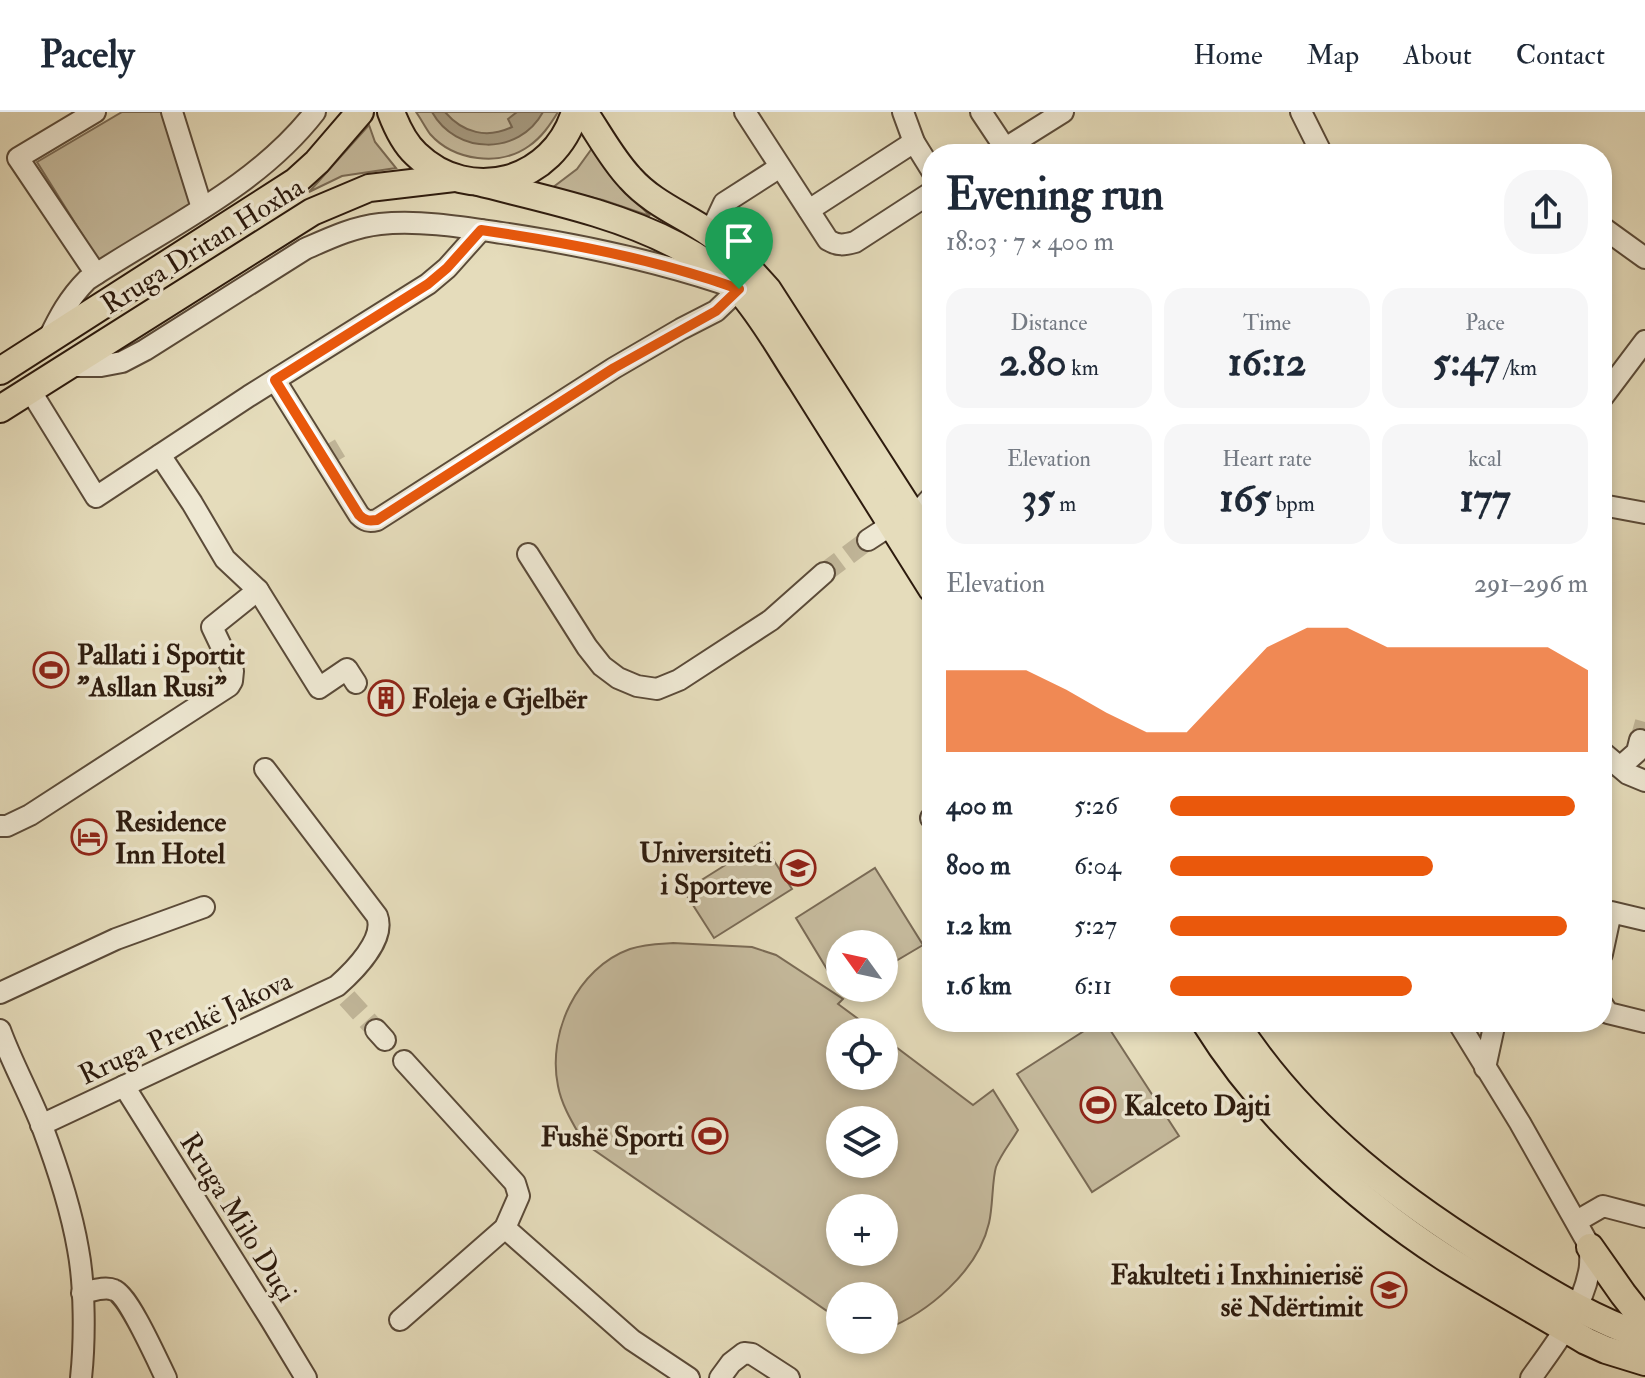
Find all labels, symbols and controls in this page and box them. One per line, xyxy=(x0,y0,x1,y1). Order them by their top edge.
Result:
text: Pacely xyxy=(40,31,134,79)
text: Home xyxy=(1193,38,1263,73)
text: Map xyxy=(1307,38,1359,73)
text: About xyxy=(1403,38,1472,73)
text: Contact xyxy=(1516,38,1605,73)
text: Evening run xyxy=(946,168,1164,223)
street label: Rruga Dritan Hoxha xyxy=(95,170,311,323)
button: share xyxy=(1504,170,1588,254)
pin xyxy=(705,207,773,289)
icon: arrive xyxy=(717,219,761,263)
text: 18:03 · 7 × 400 m xyxy=(946,226,1114,258)
text: Distance xyxy=(1011,309,1087,337)
text: Time xyxy=(1243,309,1291,337)
text: Pace xyxy=(1465,309,1505,337)
text: 2.80 xyxy=(999,337,1067,388)
text: 16:12 xyxy=(1228,337,1306,388)
text: 5:47 xyxy=(1433,337,1499,388)
text: km xyxy=(1067,354,1099,382)
text: /km xyxy=(1499,354,1537,382)
text: Elevation xyxy=(1007,445,1091,473)
text: Heart rate xyxy=(1222,445,1312,473)
text: kcal xyxy=(1468,445,1502,473)
text: 35 xyxy=(1022,473,1055,524)
text: 165 xyxy=(1219,473,1271,524)
text: 177 xyxy=(1460,473,1511,524)
text: m xyxy=(1055,490,1076,518)
text: bpm xyxy=(1271,490,1315,518)
text: Elevation xyxy=(946,568,1045,600)
text: 291–296 m xyxy=(1474,568,1588,600)
place label: Pallati i Sportit "Asllan Rusi" xyxy=(77,638,245,705)
sports icon: Pallati i Sportit "Asllan Rusi" xyxy=(32,651,70,689)
building icon: Foleja e Gjelbër xyxy=(367,679,405,717)
place label: Foleja e Gjelbër xyxy=(412,682,588,717)
text: 400 m xyxy=(946,790,1012,822)
text: 5:26 xyxy=(1074,790,1118,822)
place label: Residence Inn Hotel xyxy=(115,805,227,872)
hotel icon: Residence Inn Hotel xyxy=(70,818,108,856)
place label: Universiteti i Sporteve xyxy=(639,836,773,903)
school or university icon: Universiteti i Sporteve xyxy=(779,849,817,887)
text: 800 m xyxy=(946,850,1011,882)
text: 6:04 xyxy=(1074,850,1121,882)
text: 1.2 km xyxy=(946,910,1012,942)
text: 5:27 xyxy=(1074,910,1117,942)
north arrow xyxy=(826,930,898,1002)
map controls xyxy=(826,930,898,1354)
street label: Rruga Prenkë Jakova xyxy=(73,963,298,1093)
text: 1.6 km xyxy=(946,970,1011,1002)
text: 6:11 xyxy=(1074,970,1112,1002)
button: locate xyxy=(826,1018,898,1090)
sports icon: Kalceto Dajti xyxy=(1079,1086,1117,1124)
place label: Kalceto Dajti xyxy=(1124,1089,1271,1124)
button: layers xyxy=(826,1106,898,1178)
sports icon: Fushë Sporti xyxy=(691,1117,729,1155)
place label: Fushë Sporti xyxy=(541,1120,685,1155)
street label: Rruga Milo Duçi xyxy=(172,1127,304,1309)
button: + xyxy=(826,1194,898,1266)
place label: Fakulteti i Inxhinierisë së Ndërtimit xyxy=(1111,1258,1363,1325)
school or university icon: Fakulteti i Inxhinierisë së Ndërtimit xyxy=(1370,1271,1408,1309)
button: − xyxy=(826,1282,898,1354)

